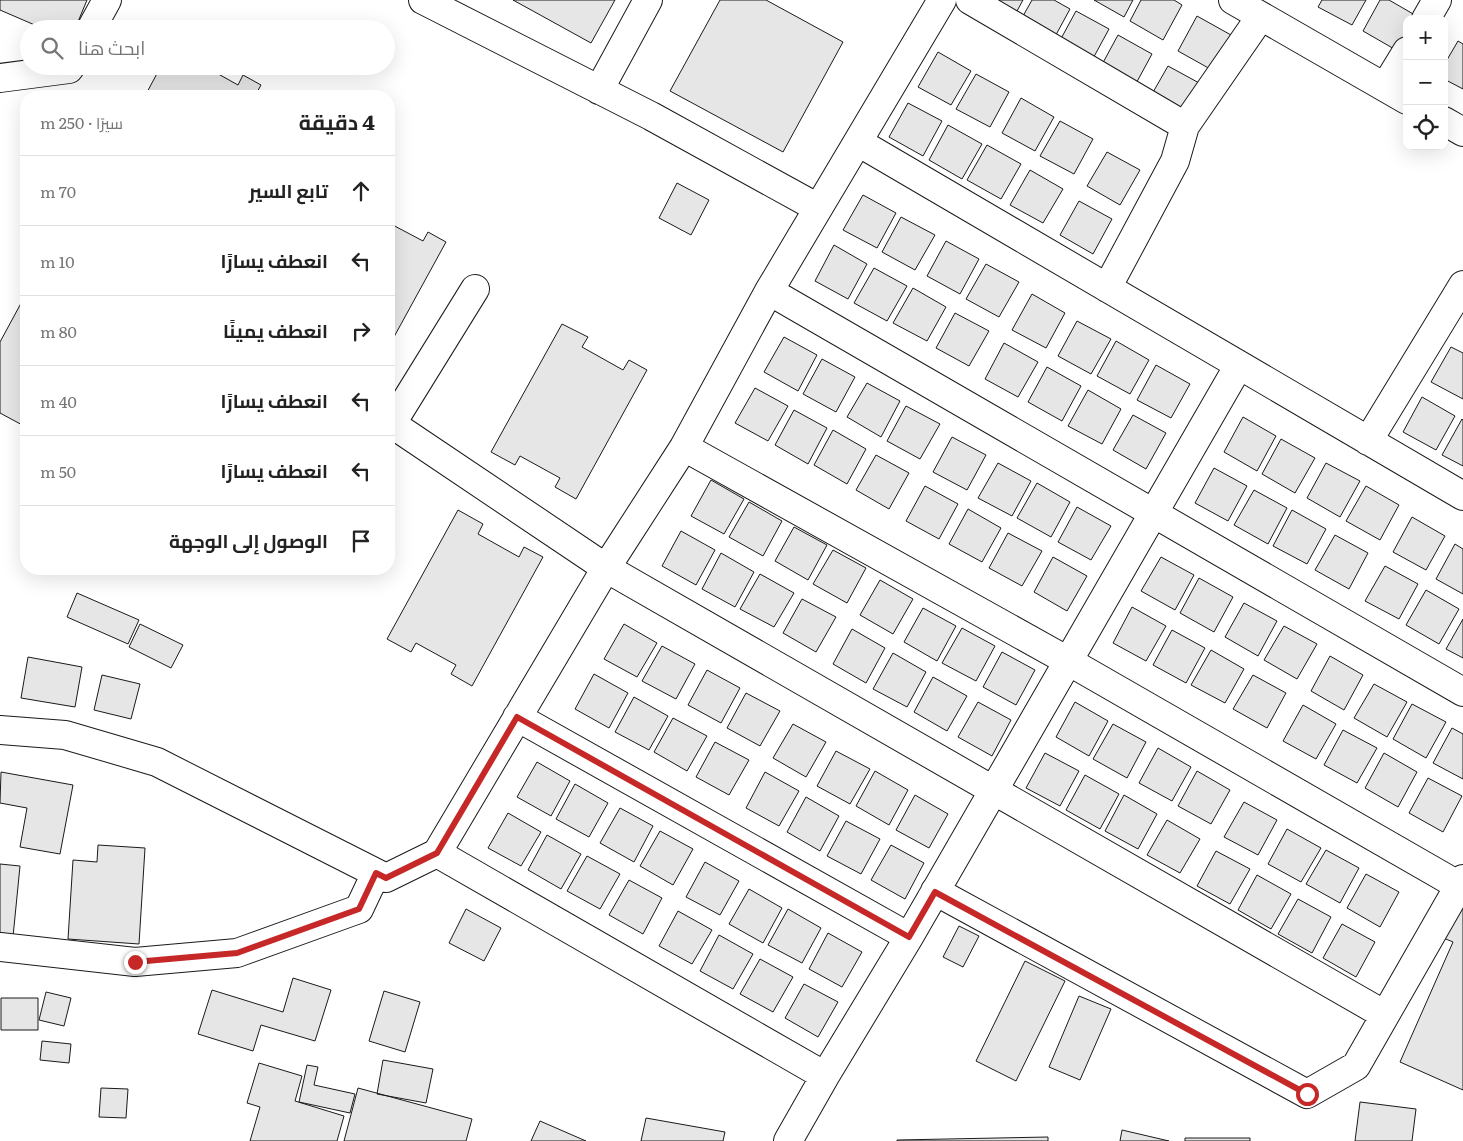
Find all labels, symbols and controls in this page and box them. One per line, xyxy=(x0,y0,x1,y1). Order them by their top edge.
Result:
map controls xyxy=(1403,15,1448,150)
button: + xyxy=(1403,15,1448,60)
search box xyxy=(20,20,395,75)
text: ابحث هنا xyxy=(78,33,145,61)
icon: search xyxy=(38,34,66,62)
button: − xyxy=(1403,60,1448,105)
text: 4 دقيقة xyxy=(299,105,375,136)
button: locate xyxy=(1403,105,1448,150)
text: سيرًا · 250 m xyxy=(40,110,123,134)
text: تابع السير xyxy=(249,176,328,204)
icon: ahead xyxy=(347,177,375,205)
text: 70 m xyxy=(40,179,76,203)
text: انعطف يسارًا xyxy=(221,246,328,274)
icon: left xyxy=(347,247,375,275)
text: 10 m xyxy=(40,249,75,273)
text: انعطف يمينًا xyxy=(223,316,328,344)
icon: right xyxy=(347,317,375,345)
text: 80 m xyxy=(40,319,77,343)
text: انعطف يسارًا xyxy=(221,386,328,414)
icon: left xyxy=(347,387,375,415)
text: 40 m xyxy=(40,389,77,413)
text: انعطف يسارًا xyxy=(221,456,328,484)
icon: left xyxy=(347,457,375,485)
text: 50 m xyxy=(40,459,76,483)
text: الوصول إلى الوجهة xyxy=(169,526,328,554)
icon: arrive xyxy=(347,527,375,555)
route end xyxy=(124,951,147,974)
route start xyxy=(1296,1083,1319,1106)

